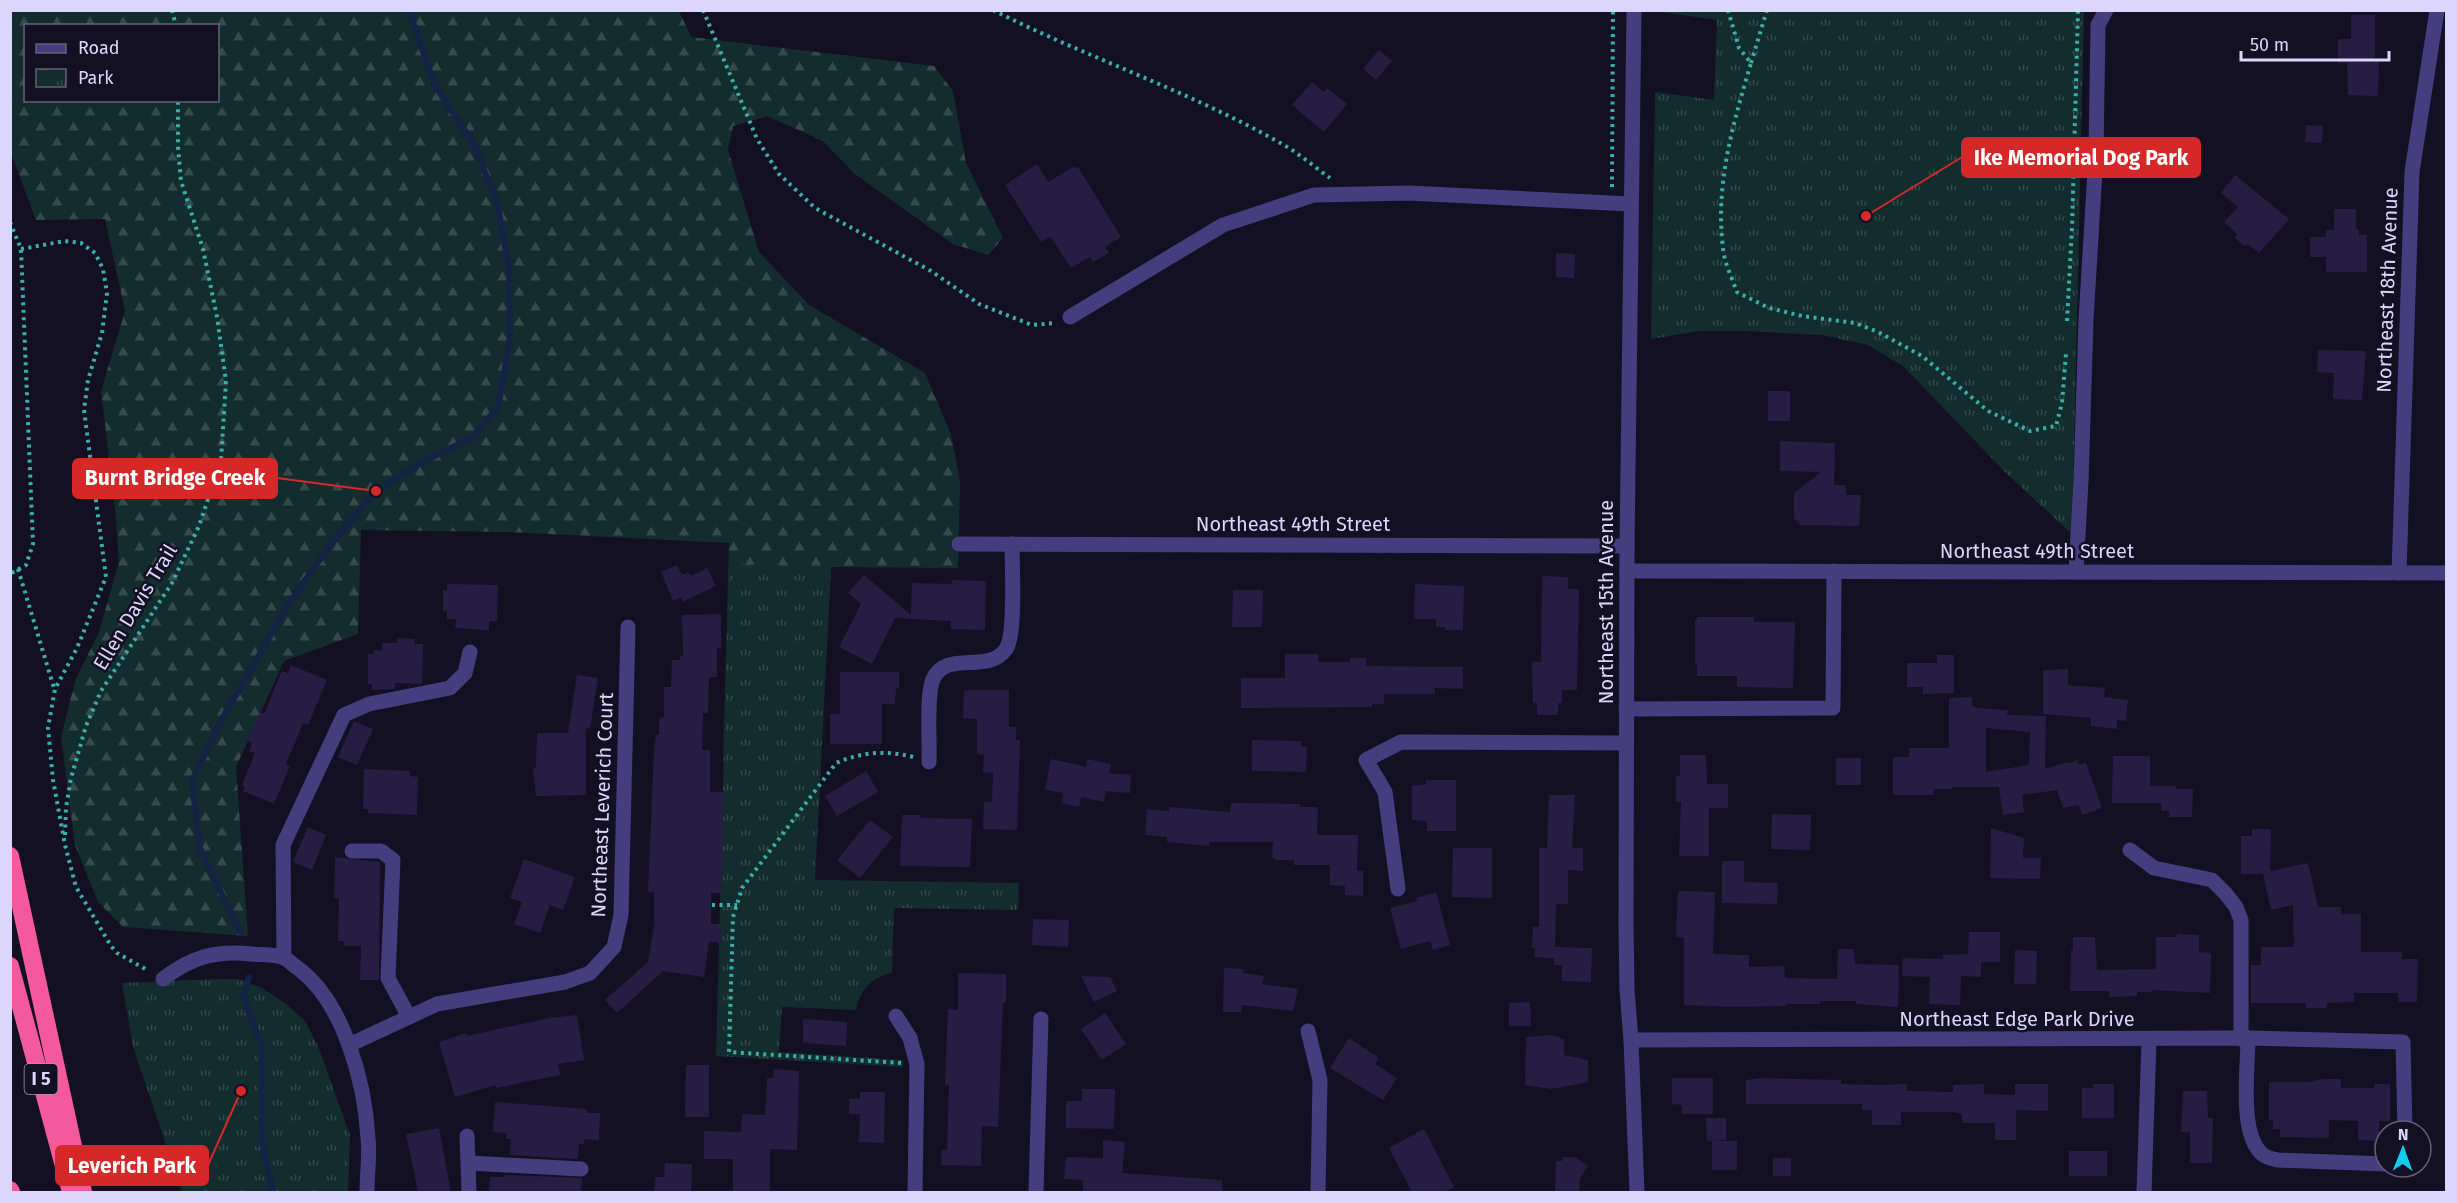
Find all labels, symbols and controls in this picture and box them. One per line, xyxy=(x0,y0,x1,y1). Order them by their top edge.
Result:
legend xyxy=(24,24,219,102)
scale bar xyxy=(2241,24,2390,62)
text: 50 m xyxy=(2250,34,2289,56)
text: Road xyxy=(78,37,120,59)
text: Park xyxy=(78,67,114,89)
callout: Ike Memorial Dog Park xyxy=(1962,138,2200,177)
text: Ike Memorial Dog Park xyxy=(1974,145,2189,171)
street label: Northeast 18th Avenue xyxy=(2371,187,2403,393)
callout: Burnt Bridge Creek xyxy=(73,459,277,498)
text: Burnt Bridge Creek xyxy=(85,465,266,491)
street label: Northeast 15th Avenue xyxy=(1594,500,1618,704)
street label: Northeast 49th Street xyxy=(1196,512,1391,536)
street label: Northeast 49th Street xyxy=(1940,539,2135,563)
street label: Ellen Davis Trail xyxy=(88,540,182,674)
street label: Northeast Leverich Court xyxy=(586,691,618,918)
street label: Northeast Edge Park Drive xyxy=(1899,1007,2135,1031)
road number: I 5 xyxy=(24,1064,57,1094)
north arrow xyxy=(2373,1119,2433,1179)
text: N xyxy=(2398,1125,2409,1144)
callout: Leverich Park xyxy=(56,1146,208,1185)
text: Leverich Park xyxy=(68,1153,197,1179)

